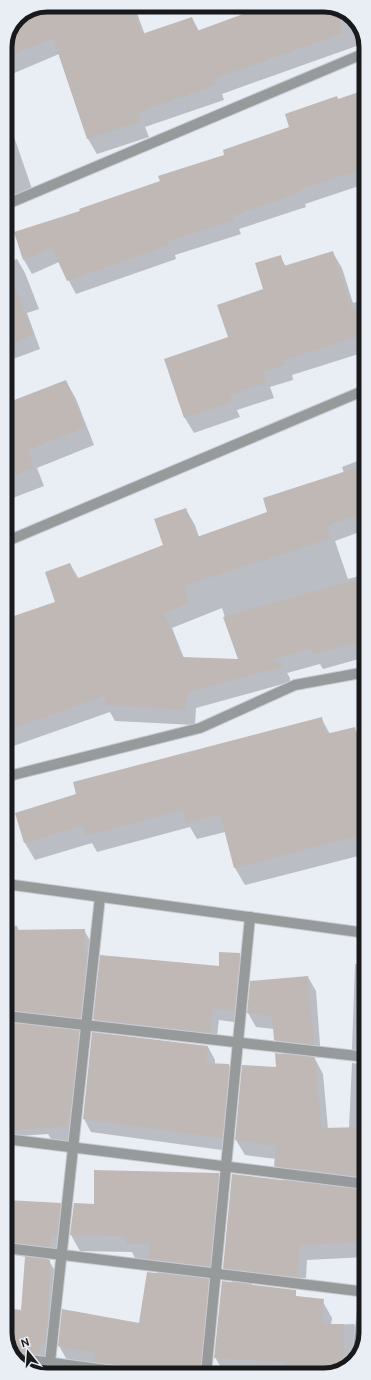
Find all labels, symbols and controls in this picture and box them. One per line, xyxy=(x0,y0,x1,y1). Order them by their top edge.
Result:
north arrow xyxy=(8,1332,48,1372)
text: N xyxy=(19,1335,31,1349)

